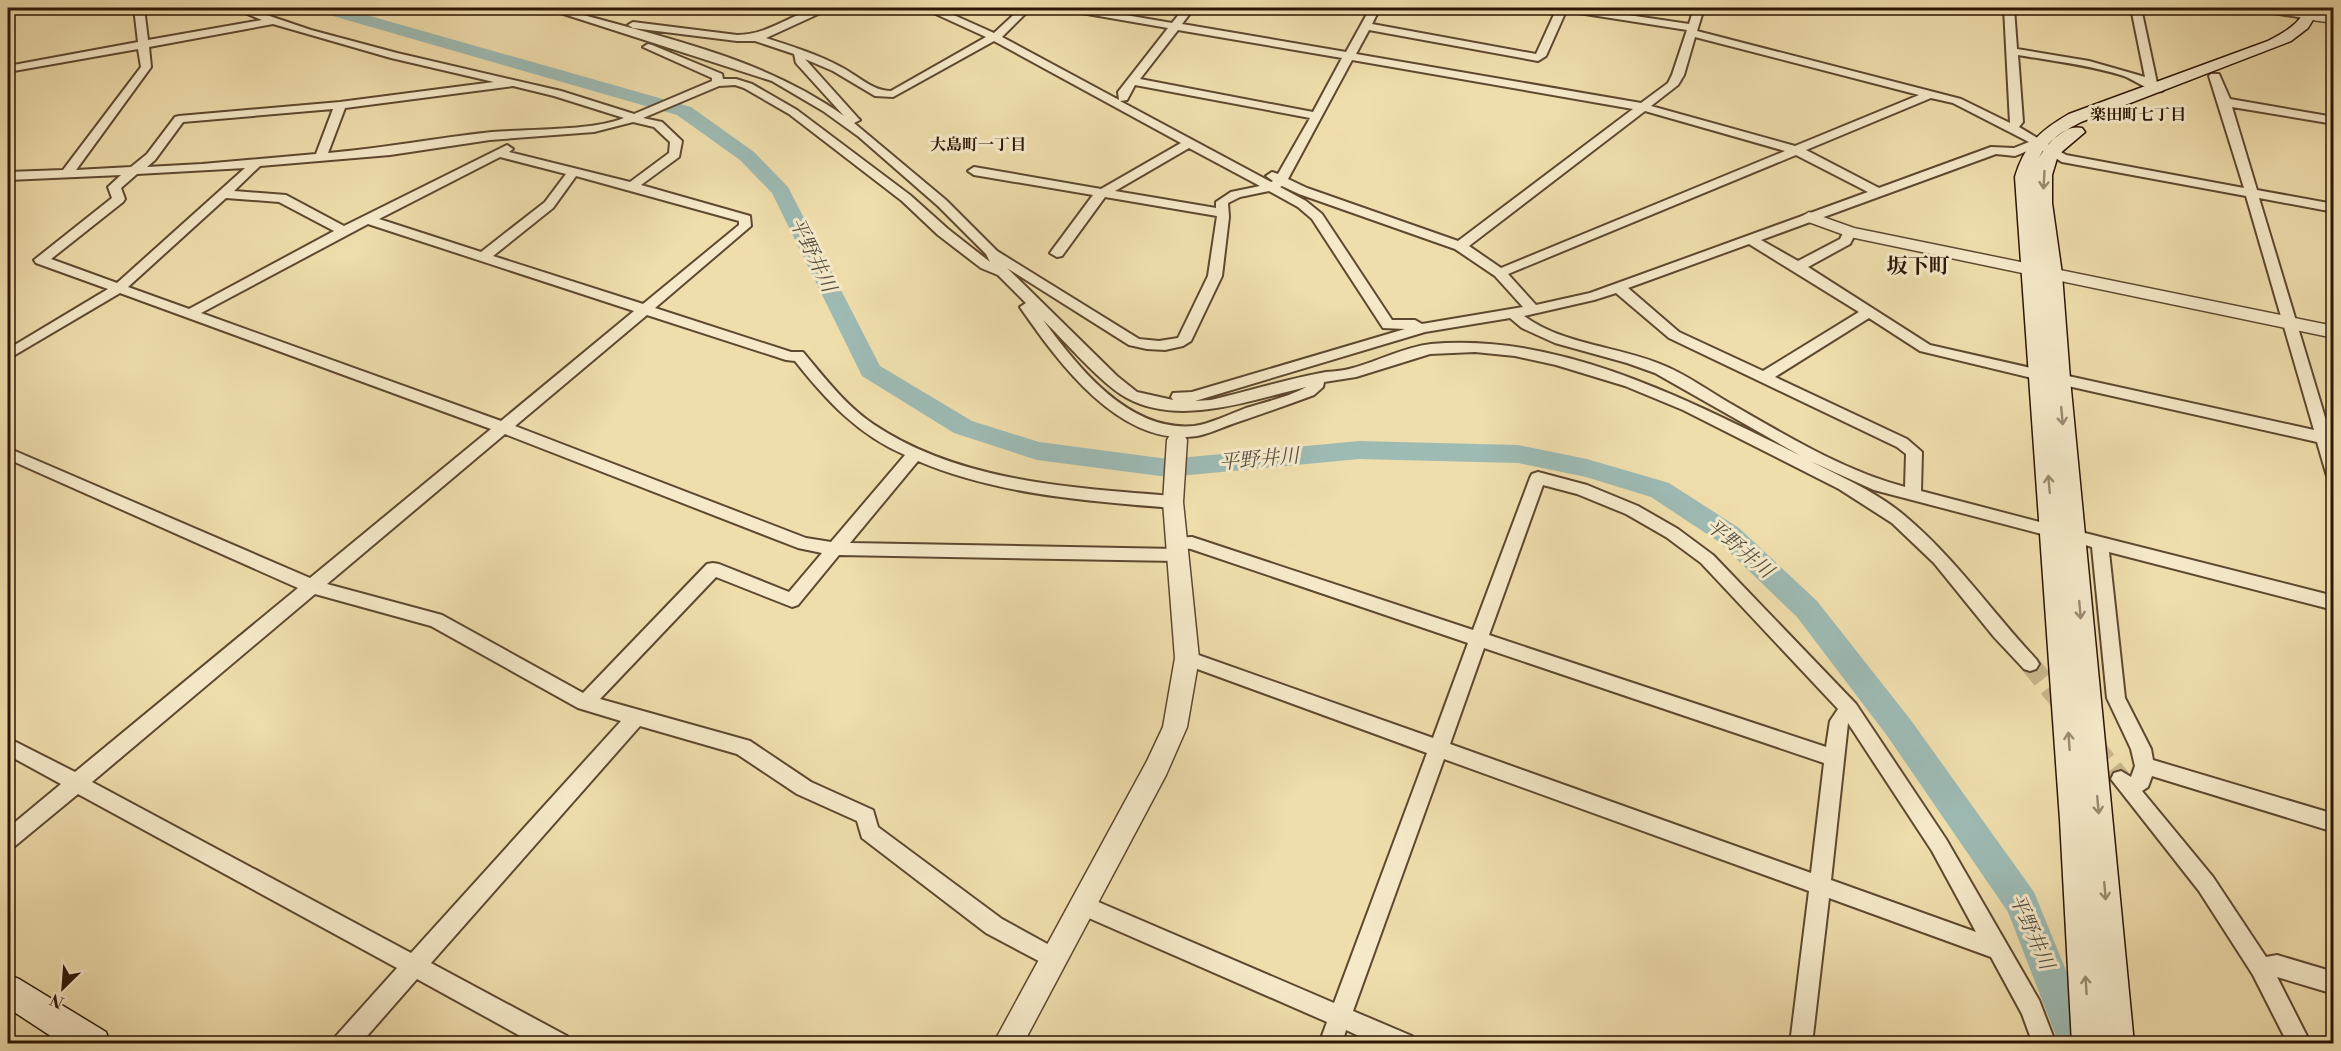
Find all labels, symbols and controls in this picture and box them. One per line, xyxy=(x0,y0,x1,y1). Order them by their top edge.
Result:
district label: 楽田町七丁目 xyxy=(2090,105,2186,125)
district label: 大島町一丁目 xyxy=(930,135,1026,155)
one-way arrow xyxy=(2038,170,2049,190)
water label: 平野井川 xyxy=(783,214,842,298)
district label: 坂下町 xyxy=(1887,254,1950,280)
one-way arrow xyxy=(2057,406,2068,426)
water label: 平野井川 xyxy=(1218,444,1302,476)
one-way arrow xyxy=(2043,474,2054,494)
water label: 平野井川 xyxy=(1700,514,1779,586)
one-way arrow xyxy=(2075,600,2086,620)
one-way arrow xyxy=(2063,731,2074,751)
one-way arrow xyxy=(2093,794,2104,814)
one-way arrow xyxy=(2100,880,2111,900)
water label: 平野井川 xyxy=(2003,890,2060,975)
north arrow xyxy=(33,958,93,1018)
one-way arrow xyxy=(2080,976,2091,996)
text: N xyxy=(47,989,67,1012)

